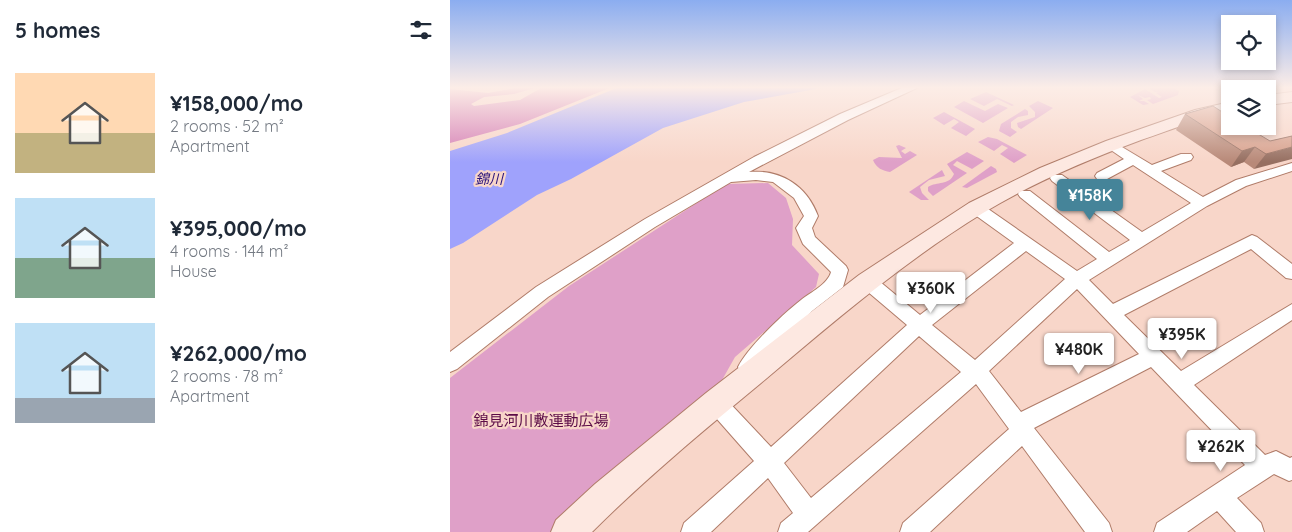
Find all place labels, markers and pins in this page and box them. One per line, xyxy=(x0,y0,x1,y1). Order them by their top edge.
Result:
pin: ¥158K xyxy=(1055,178,1125,221)
pin: ¥360K xyxy=(896,272,966,314)
pin: ¥395K xyxy=(1147,318,1217,360)
pin: ¥480K xyxy=(1044,332,1114,375)
pin: ¥262K xyxy=(1186,430,1256,472)

